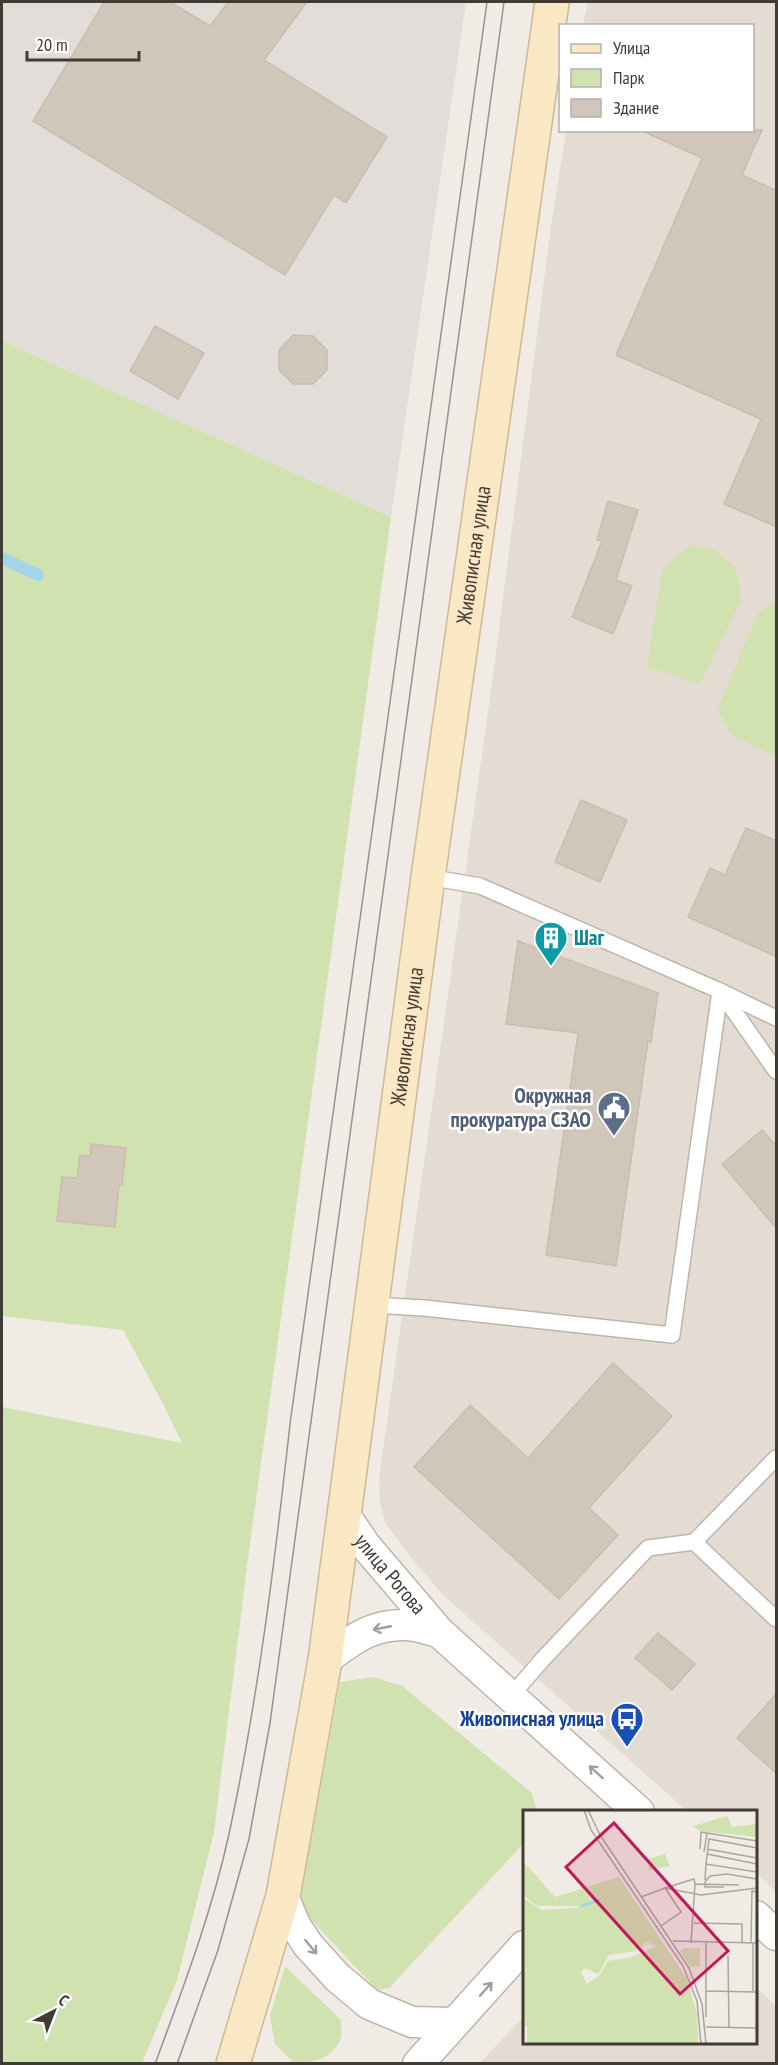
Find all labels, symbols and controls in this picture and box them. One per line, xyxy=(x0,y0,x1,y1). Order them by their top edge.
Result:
scale bar xyxy=(27,24,140,62)
legend xyxy=(559,24,754,132)
text: 20 m xyxy=(36,33,68,56)
text: Улица xyxy=(613,36,650,59)
text: Парк xyxy=(613,66,644,89)
text: Здание xyxy=(613,96,659,119)
street label: Живописная улица xyxy=(450,484,496,627)
building icon: Шаг xyxy=(533,920,569,967)
place label: Шаг xyxy=(574,924,604,951)
street label: Живописная улица xyxy=(384,965,429,1108)
place label: Окружная прокуратура СЗАО xyxy=(450,1082,591,1133)
public building icon: Окружная прокуратура СЗАО xyxy=(596,1090,632,1137)
street label: улица Рогова xyxy=(349,1529,432,1620)
one-way arrow xyxy=(373,1623,392,1634)
bus stop icon: Живописная улица xyxy=(609,1701,645,1748)
place label: Живописная улица xyxy=(459,1705,604,1732)
one-way arrow xyxy=(589,1765,604,1779)
inset map xyxy=(523,1810,757,2044)
one-way arrow xyxy=(304,1939,318,1954)
north arrow xyxy=(24,1981,84,2041)
one-way arrow xyxy=(479,1982,493,1997)
text: С xyxy=(55,1990,74,2010)

